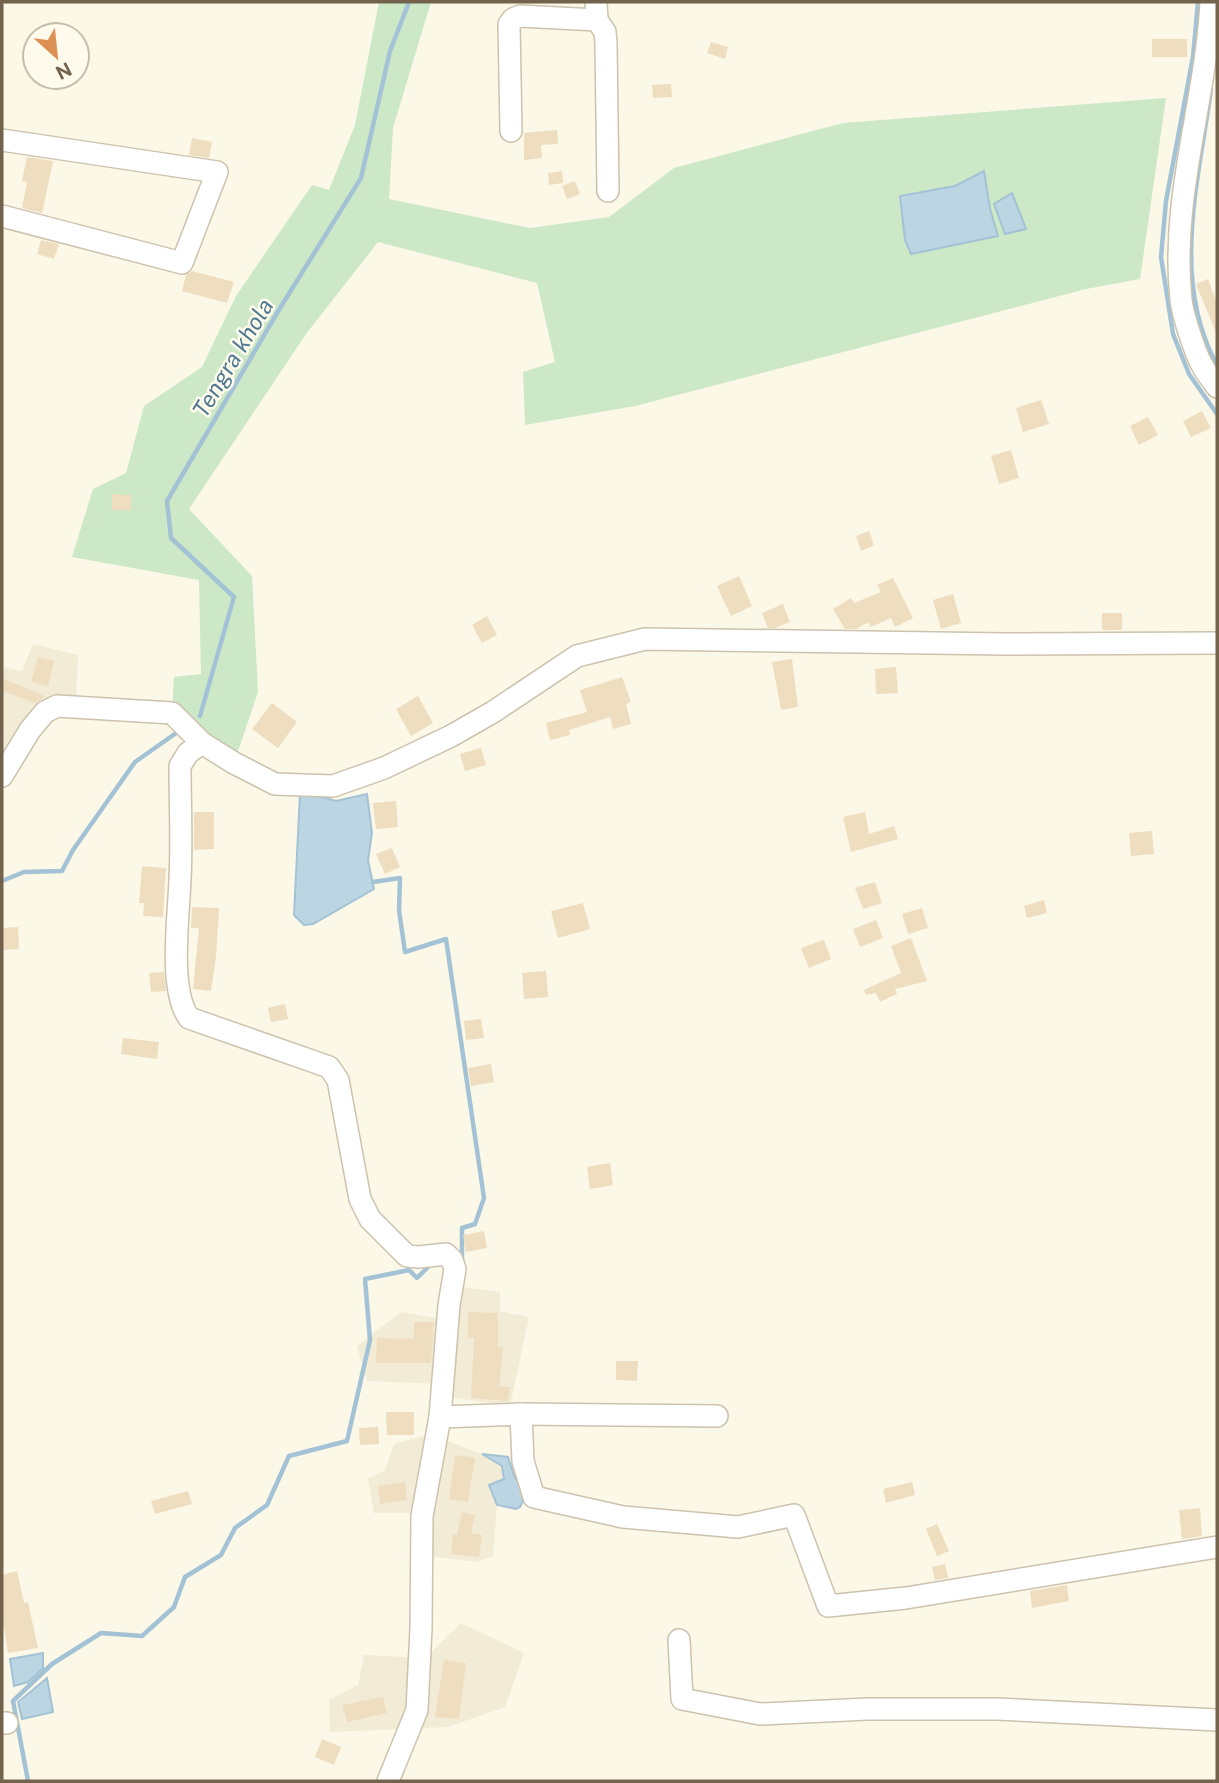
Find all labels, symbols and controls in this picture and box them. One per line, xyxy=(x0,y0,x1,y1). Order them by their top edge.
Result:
north arrow xyxy=(21,21,91,91)
text: N xyxy=(52,58,75,84)
water label: Tengra khola xyxy=(187,294,278,422)

